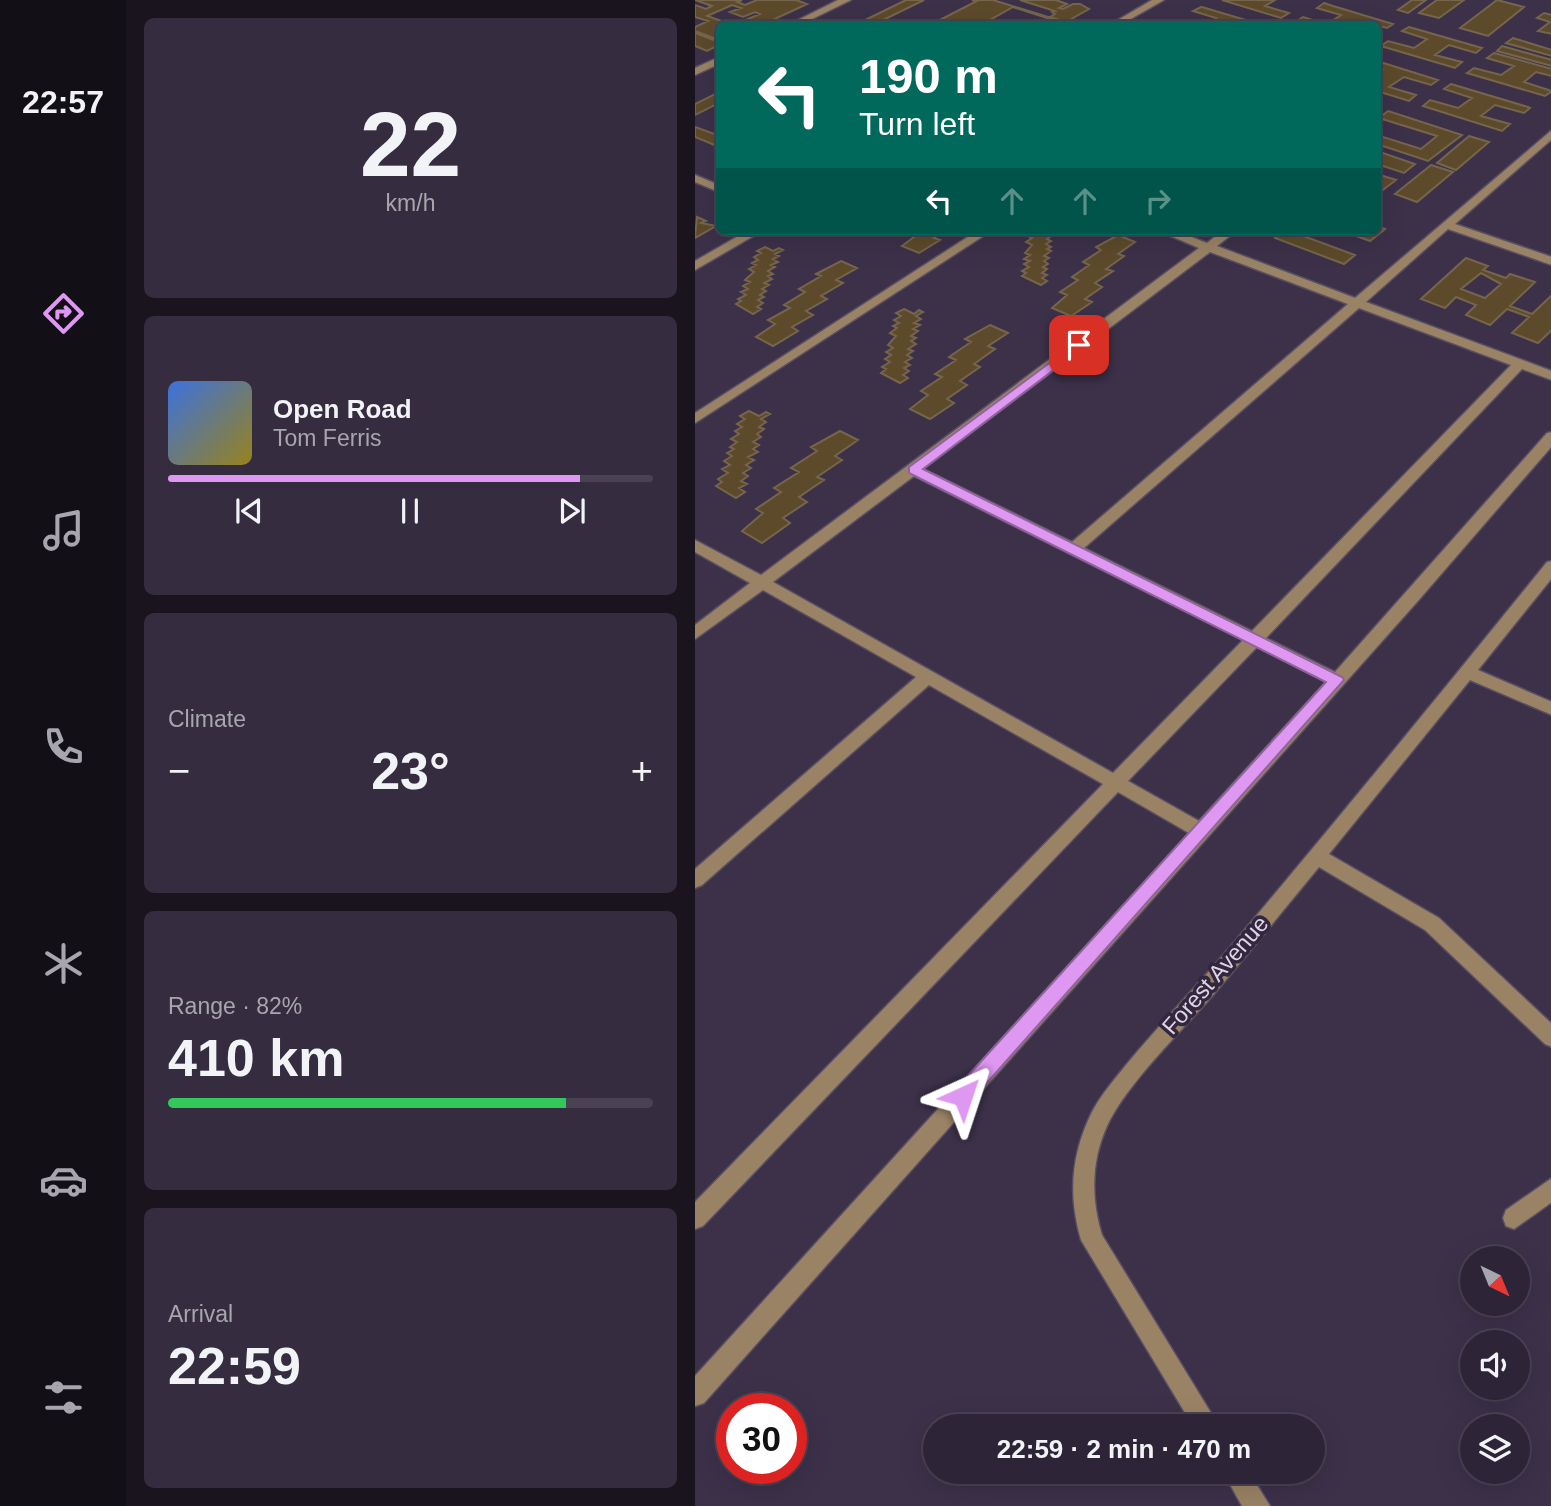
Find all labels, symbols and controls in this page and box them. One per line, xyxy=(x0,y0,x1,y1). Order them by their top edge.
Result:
icon: left xyxy=(744,49,835,140)
text: 190 m xyxy=(859,49,998,103)
text: 22:57 xyxy=(22,84,104,120)
text: 22 xyxy=(360,94,461,195)
text: Turn left xyxy=(859,106,975,142)
icon: left xyxy=(920,182,958,220)
icon: ahead xyxy=(993,182,1031,220)
icon: ahead xyxy=(1066,182,1104,220)
icon: right xyxy=(1139,182,1177,220)
text: km/h xyxy=(386,190,435,216)
icon: directions xyxy=(39,289,88,338)
pin xyxy=(1049,315,1109,375)
icon: arrive xyxy=(1060,326,1098,364)
text: Open Road xyxy=(273,394,412,424)
text: Tom Ferris xyxy=(273,425,382,451)
icon: previous xyxy=(230,492,268,530)
icon: pause xyxy=(391,492,429,530)
icon: next xyxy=(553,492,591,530)
icon: music xyxy=(39,506,88,555)
text: Climate xyxy=(168,706,246,732)
icon: phone xyxy=(39,722,88,771)
text: 23° xyxy=(371,742,450,800)
text: − xyxy=(168,750,190,792)
text: + xyxy=(631,750,653,792)
street label: Forest Avenue xyxy=(1157,911,1273,1039)
icon: climate xyxy=(39,939,88,988)
text: Range · 82% xyxy=(168,993,302,1019)
text: 410 km xyxy=(168,1029,344,1087)
position arrow xyxy=(926,1059,1000,1133)
icon: car xyxy=(39,1156,88,1205)
north arrow xyxy=(1460,1246,1530,1316)
map controls xyxy=(1460,1246,1530,1484)
text: Arrival xyxy=(168,1301,233,1327)
button: sound xyxy=(1460,1330,1530,1400)
text: 22:59 xyxy=(168,1337,301,1395)
icon: filters xyxy=(39,1373,88,1422)
speed limit sign: 30 xyxy=(716,1393,807,1484)
button: layers xyxy=(1460,1414,1530,1484)
text: 22:59 · 2 min · 470 m xyxy=(997,1434,1251,1464)

